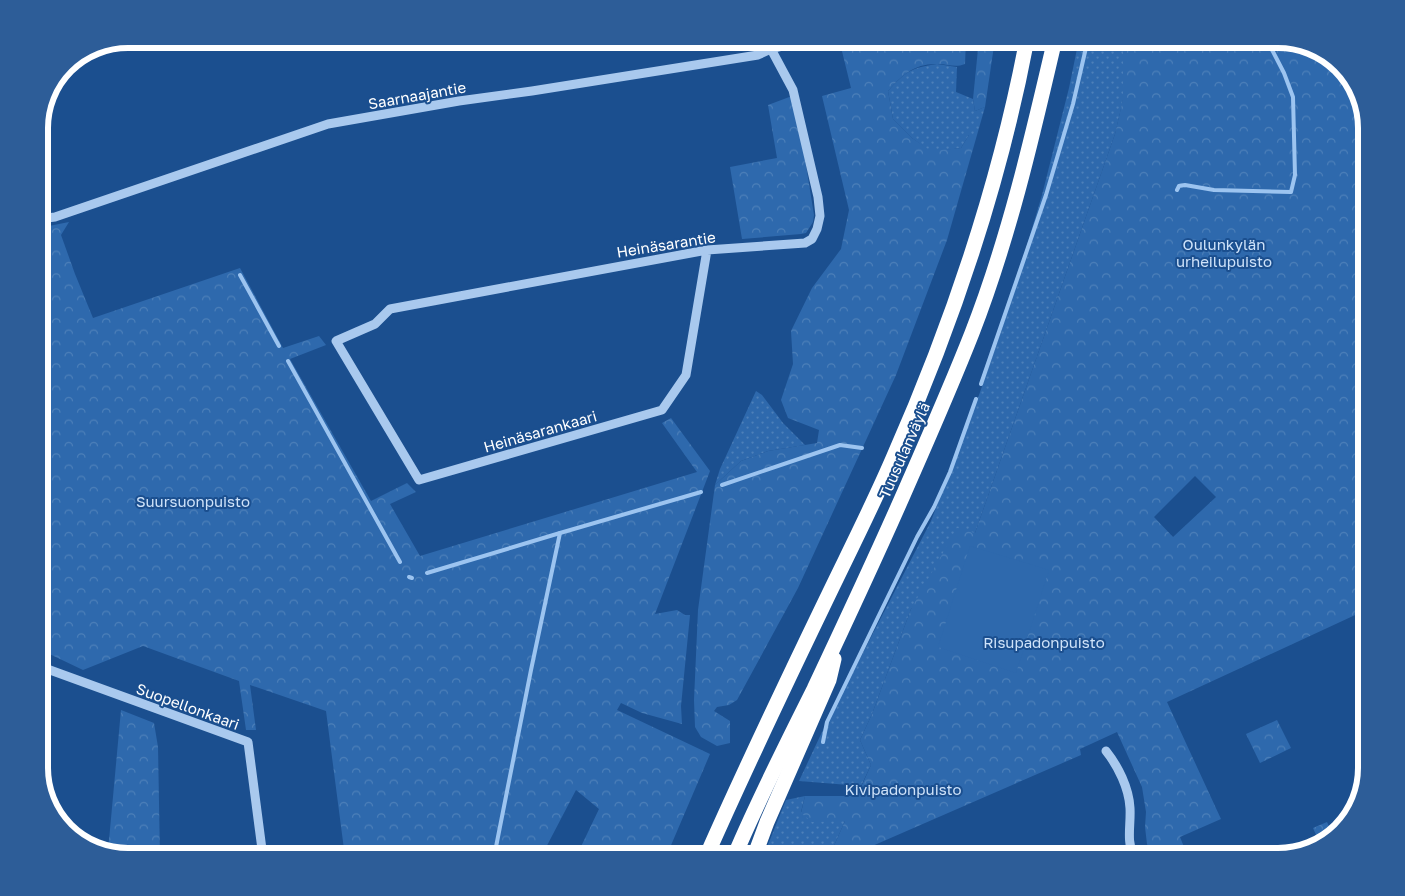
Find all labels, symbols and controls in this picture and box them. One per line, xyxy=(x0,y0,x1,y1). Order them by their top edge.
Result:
street label: Saarnaajantie xyxy=(367,78,468,112)
street label: Heinäsarantie xyxy=(615,227,717,261)
park label: Oulunkylän urheilupuisto xyxy=(1176,235,1272,270)
street label: Tuusulanväylä xyxy=(875,399,933,501)
street label: Heinäsarankaari xyxy=(481,406,599,456)
park label: Suursuonpuisto xyxy=(136,492,250,510)
park label: Risupadonpuisto xyxy=(983,633,1105,651)
street label: Suopellonkaari xyxy=(134,679,242,733)
park label: Kivipadonpuisto xyxy=(844,780,962,798)

